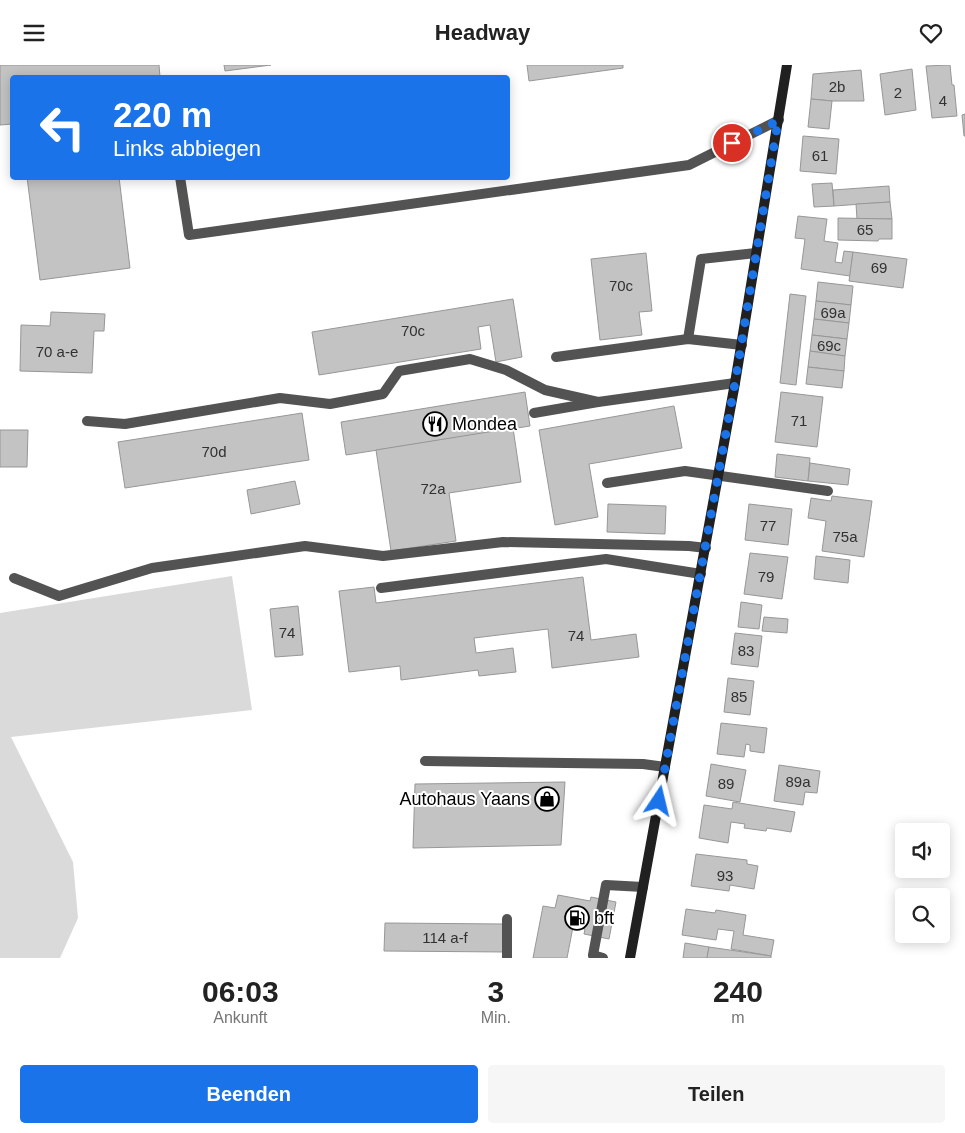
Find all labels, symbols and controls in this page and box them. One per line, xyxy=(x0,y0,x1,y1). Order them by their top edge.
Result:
icon: menu xyxy=(20,19,48,47)
icon: heart xyxy=(917,19,945,47)
text: Headway xyxy=(435,20,530,45)
house number: 2b xyxy=(829,78,845,95)
house number: 2 xyxy=(894,84,902,101)
house number: 4 xyxy=(939,92,947,109)
icon: left xyxy=(30,95,95,160)
text: 220 m xyxy=(113,95,212,134)
pin xyxy=(711,122,753,164)
icon: arrive xyxy=(718,129,746,157)
text: Links abbiegen xyxy=(113,136,261,161)
house number: 61 xyxy=(812,147,828,164)
house number: 65 xyxy=(857,221,873,238)
house number: 69 xyxy=(871,259,887,276)
house number: 70c xyxy=(609,277,634,294)
house number: 69a xyxy=(820,304,846,321)
house number: 70c xyxy=(401,322,426,339)
house number: 69c xyxy=(817,337,842,354)
house number: 70 a-e xyxy=(36,343,78,360)
restaurant icon: Mondea xyxy=(422,411,448,437)
house number: 71 xyxy=(791,412,807,429)
place label: Mondea xyxy=(452,414,518,434)
house number: 70d xyxy=(201,443,227,460)
house number: 72a xyxy=(420,480,446,497)
house number: 77 xyxy=(760,517,776,534)
house number: 75a xyxy=(832,528,858,545)
house number: 79 xyxy=(758,568,774,585)
house number: 74 xyxy=(279,624,295,641)
house number: 74 xyxy=(568,627,584,644)
house number: 83 xyxy=(738,642,754,659)
house number: 85 xyxy=(731,688,747,705)
house number: 89a xyxy=(785,773,811,790)
position arrow xyxy=(632,774,684,826)
house number: 89 xyxy=(718,775,734,792)
shop icon: Autohaus Yaans xyxy=(534,786,560,812)
place label: Autohaus Yaans xyxy=(400,789,530,809)
map controls xyxy=(895,823,950,943)
button: sound xyxy=(895,823,950,878)
house number: 93 xyxy=(717,867,733,884)
button: search xyxy=(895,888,950,943)
fuel station icon: bft xyxy=(564,905,590,931)
place label: bft xyxy=(594,908,614,928)
house number: 114 a-f xyxy=(422,929,469,946)
text: 06:03 xyxy=(202,975,279,1008)
text: 3 xyxy=(487,975,504,1008)
text: 240 xyxy=(713,975,763,1008)
text: Ankunft xyxy=(213,1009,267,1026)
text: Min. xyxy=(481,1009,511,1026)
text: m xyxy=(731,1009,745,1026)
button: Beenden xyxy=(20,1065,478,1123)
button: Teilen xyxy=(488,1065,945,1123)

